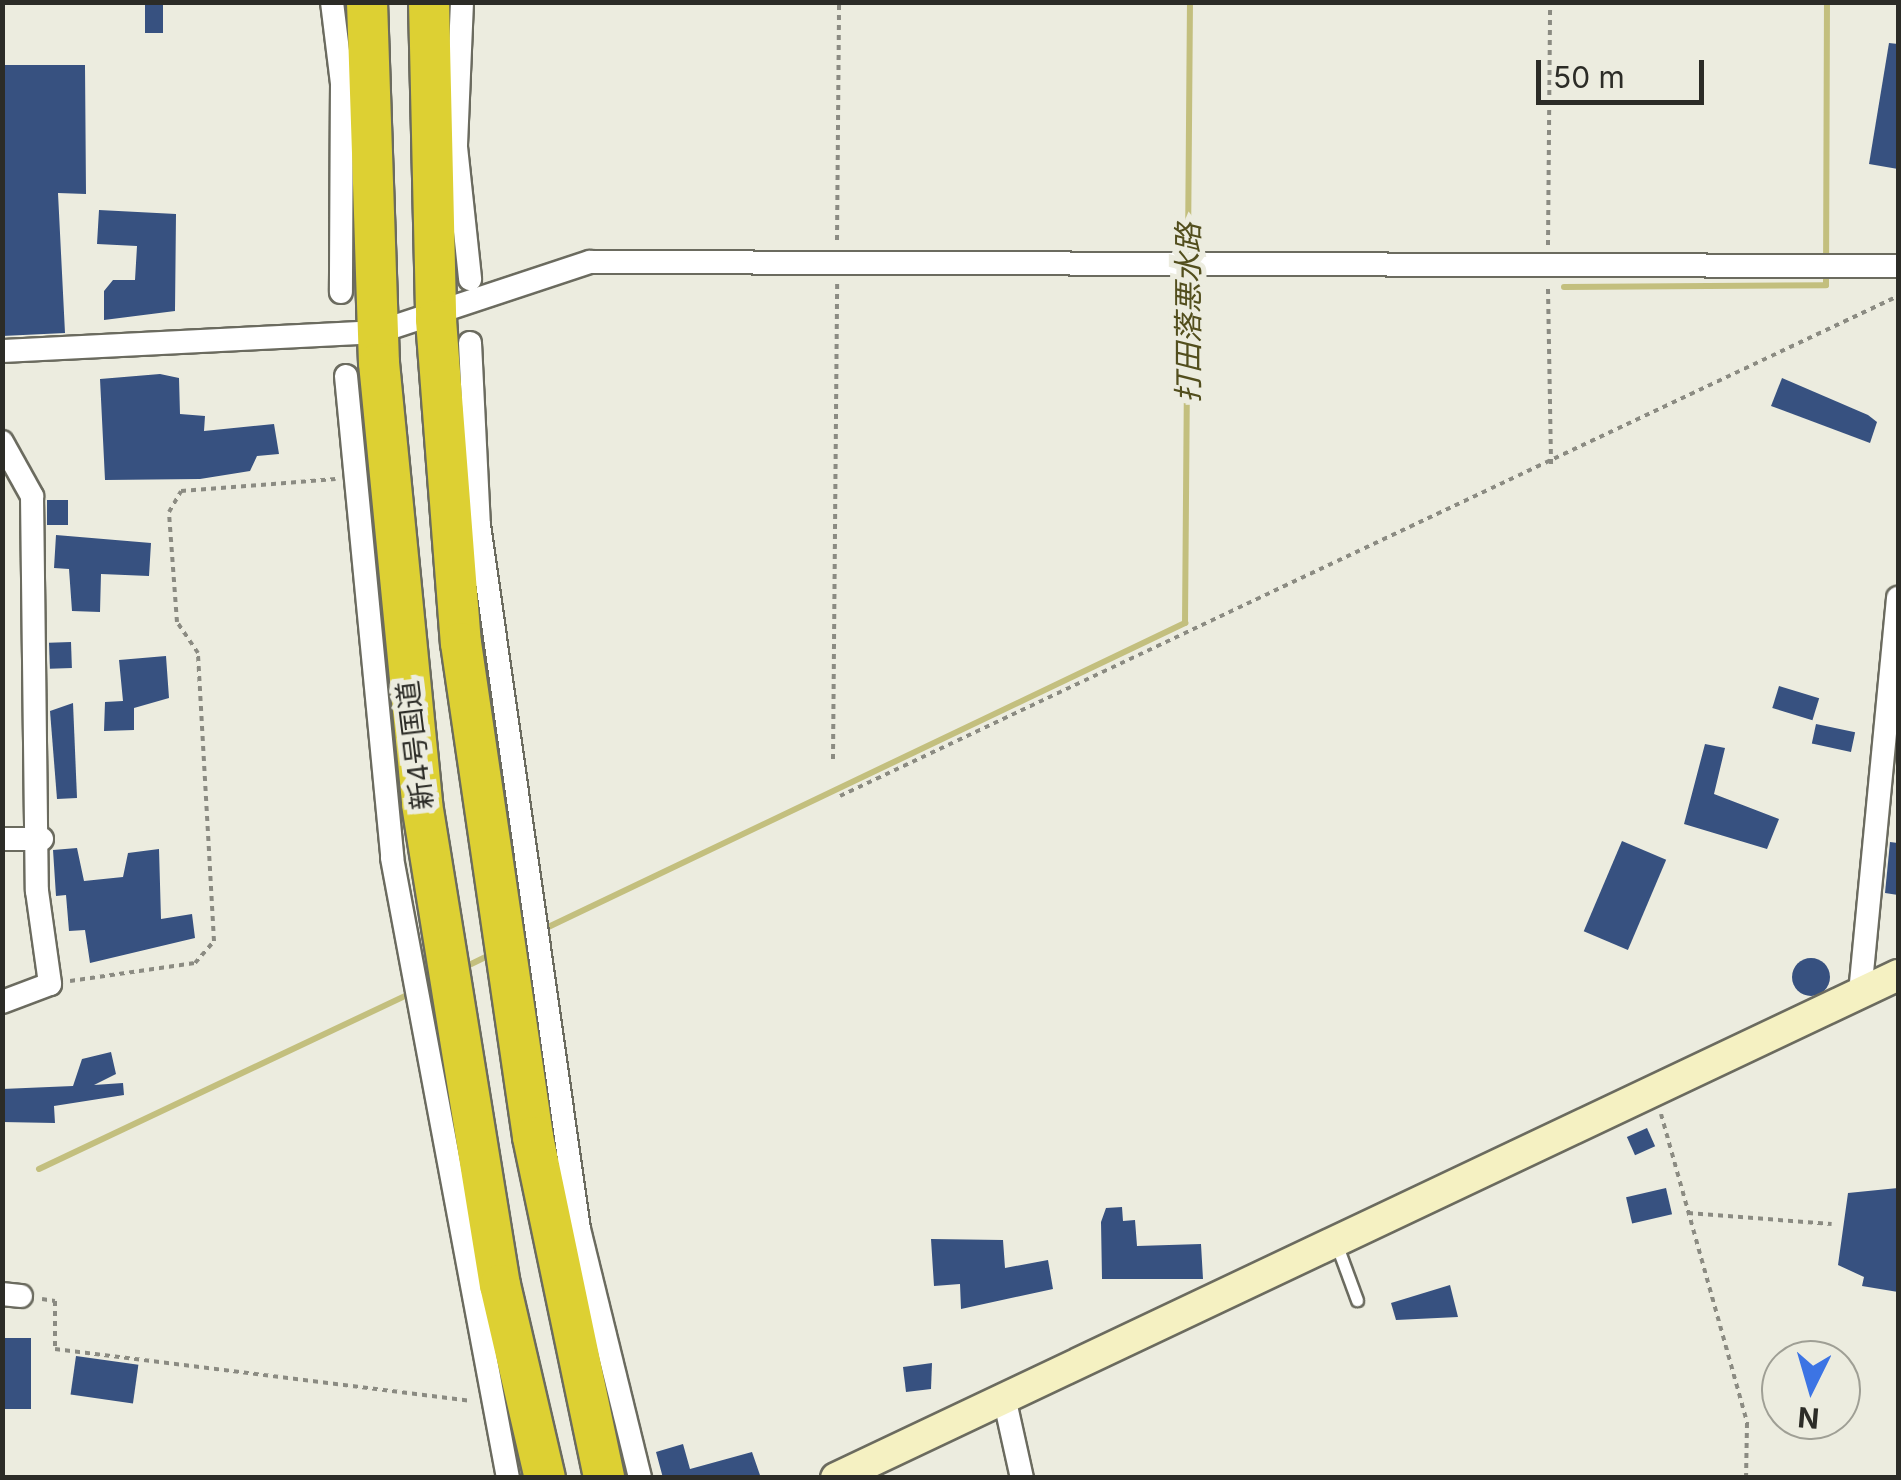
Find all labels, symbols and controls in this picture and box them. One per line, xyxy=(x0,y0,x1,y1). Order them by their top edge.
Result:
scale bar xyxy=(1541,40,1708,102)
text: 50 m xyxy=(1553,59,1625,95)
water label: 打田落悪水路 xyxy=(1170,223,1206,403)
street label: 新4号国道 xyxy=(390,678,440,812)
north arrow xyxy=(1761,1340,1861,1440)
text: N xyxy=(1796,1400,1821,1436)

